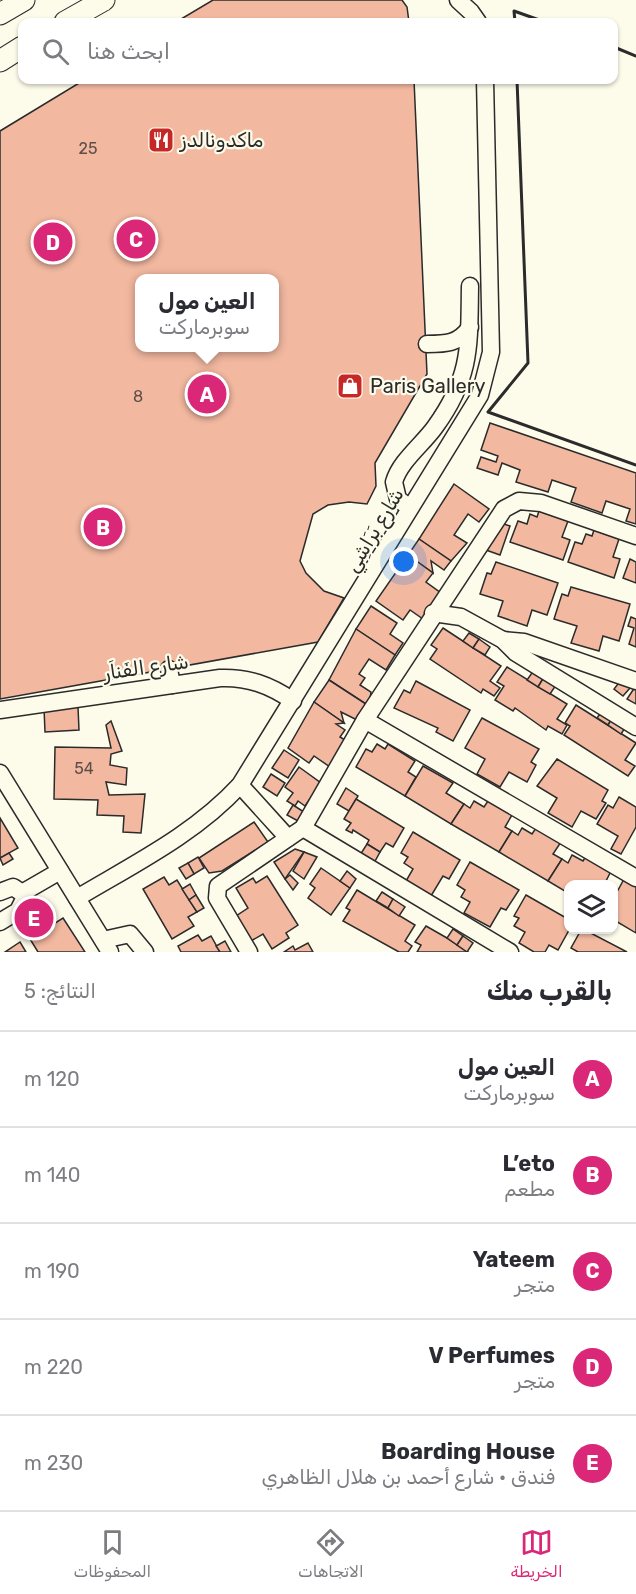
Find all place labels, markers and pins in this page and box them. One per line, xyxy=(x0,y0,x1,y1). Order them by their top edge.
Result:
restaurant icon: ماكدونالدز xyxy=(146,125,176,155)
place label: ماكدونالدز xyxy=(179,128,263,152)
pin: C xyxy=(116,216,156,262)
pin: D xyxy=(34,220,72,264)
shop icon: Paris Gallery xyxy=(335,371,365,401)
pin: A xyxy=(188,372,226,416)
place label: Paris Gallery xyxy=(370,374,485,398)
pin: B xyxy=(84,504,122,550)
pin: E xyxy=(15,896,54,940)

